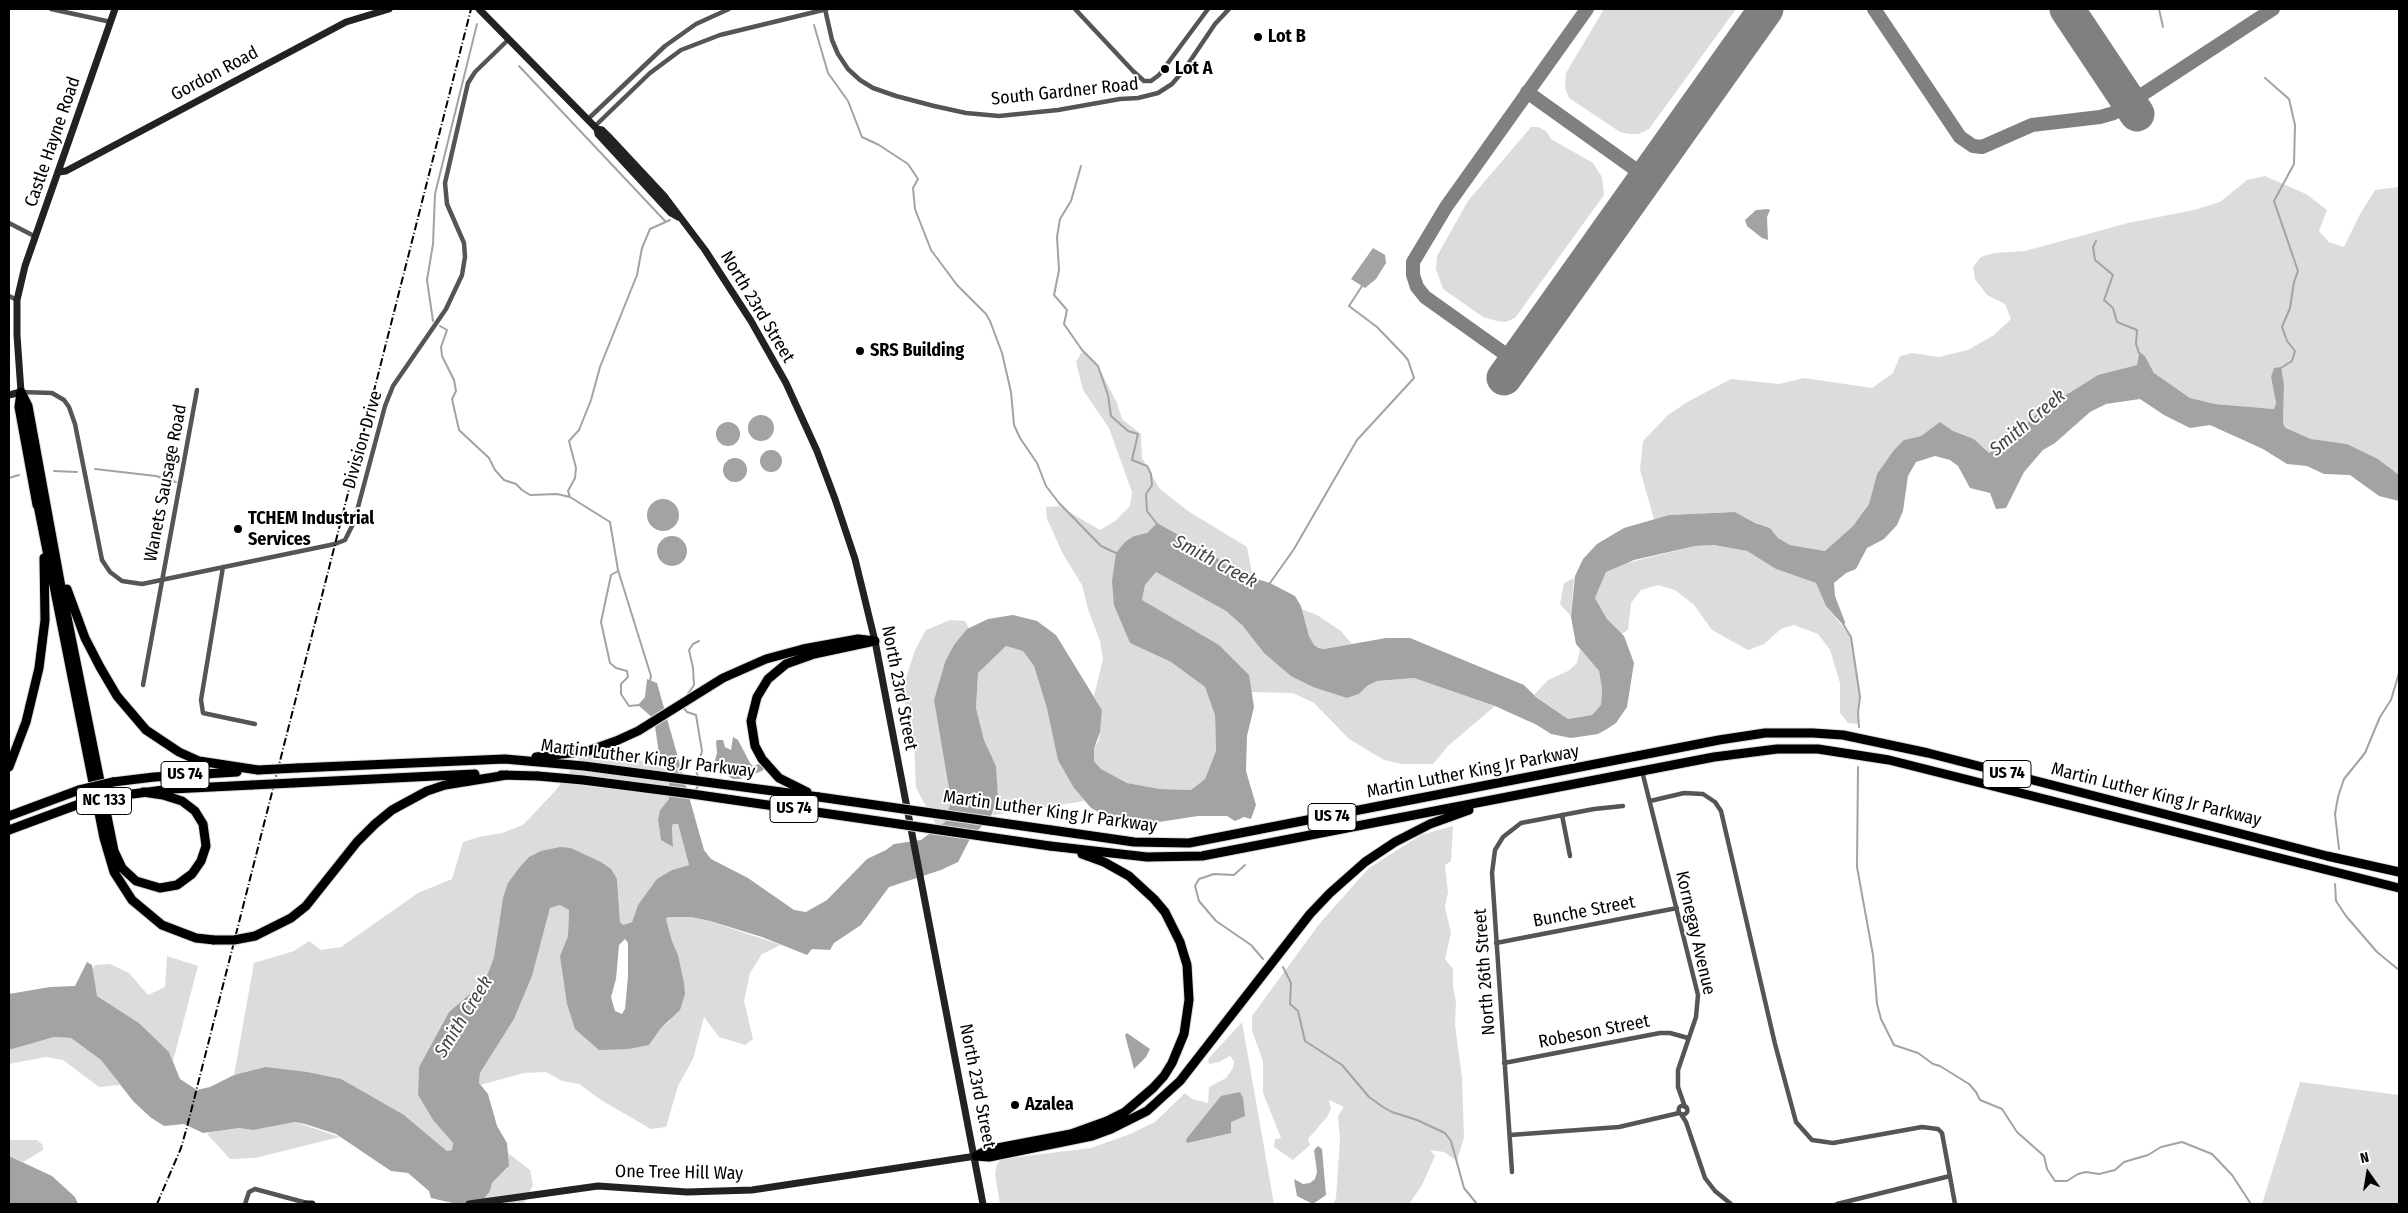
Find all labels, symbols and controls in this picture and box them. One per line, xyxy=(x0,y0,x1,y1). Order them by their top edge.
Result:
place label: Lot B xyxy=(1268,26,1306,48)
marker: Lot B xyxy=(1252,31,1264,43)
street label: Gordon Road xyxy=(168,42,262,106)
place label: Lot A xyxy=(1175,58,1212,80)
marker: Lot A xyxy=(1159,63,1171,75)
street label: Castle Hayne Road xyxy=(21,74,85,210)
street label: South Gardner Road xyxy=(990,74,1140,110)
street label: North 23rd Street xyxy=(715,247,799,367)
place label: SRS Building xyxy=(870,340,964,362)
marker: SRS Building xyxy=(854,345,866,357)
water label: Smith Creek xyxy=(1986,385,2070,461)
street label: Division Drive xyxy=(339,388,387,492)
street label: Wanets Sausage Road xyxy=(140,402,192,564)
place label: TCHEM Industrial Services xyxy=(248,508,374,550)
marker: TCHEM Industrial Services xyxy=(232,523,244,535)
water label: Smith Creek xyxy=(1169,530,1261,594)
street label: North 23rd Street xyxy=(876,624,922,752)
street label: Martin Luther King Jr Parkway xyxy=(540,735,756,783)
street label: Martin Luther King Jr Parkway xyxy=(1365,741,1581,803)
street label: Martin Luther King Jr Parkway xyxy=(2049,758,2263,832)
road number: US 74 xyxy=(1983,761,2031,788)
road number: US 74 xyxy=(161,762,209,788)
street label: Martin Luther King Jr Parkway xyxy=(942,786,1158,838)
road number: NC 133 xyxy=(76,788,132,814)
road number: US 74 xyxy=(770,796,818,822)
road number: US 74 xyxy=(1308,804,1356,830)
street label: Kornegay Avenue xyxy=(1670,869,1720,997)
street label: Bunche Street xyxy=(1531,892,1637,932)
street label: North 26th Street xyxy=(1470,908,1500,1036)
water label: Smith Creek xyxy=(430,972,498,1062)
street label: Robeson Street xyxy=(1537,1011,1651,1053)
street label: North 23rd Street xyxy=(954,1022,1000,1150)
place label: Azalea xyxy=(1025,1094,1074,1116)
marker: Azalea xyxy=(1009,1099,1021,1111)
north arrow xyxy=(2343,1148,2393,1198)
text: N xyxy=(2359,1149,2371,1167)
street label: One Tree Hill Way xyxy=(615,1161,743,1185)

